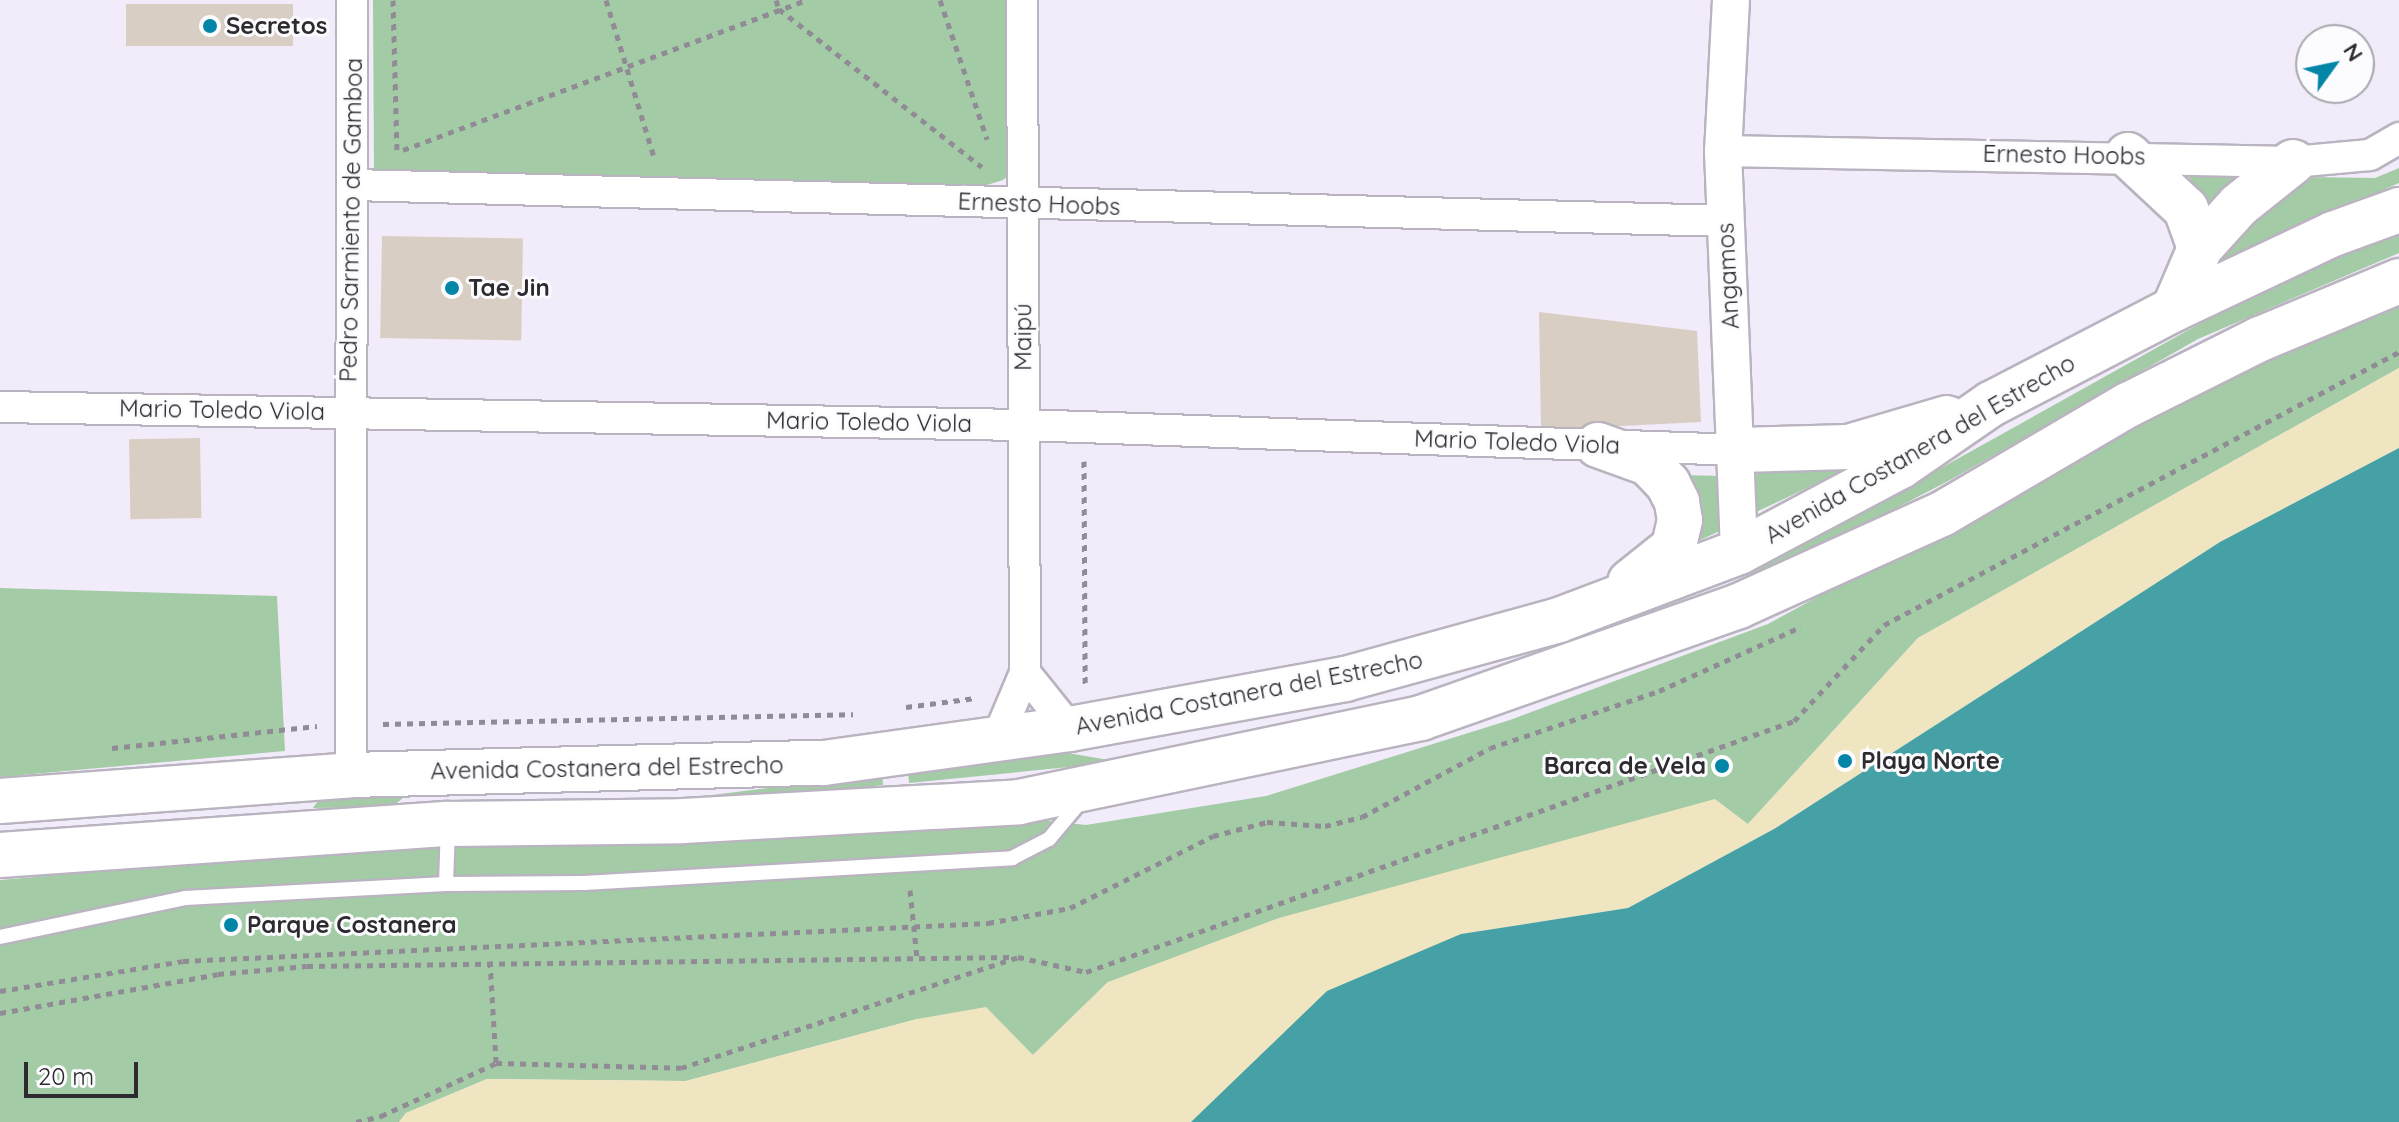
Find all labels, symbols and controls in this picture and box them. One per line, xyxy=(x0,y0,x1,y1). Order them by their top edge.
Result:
place label: Secretos xyxy=(226,12,327,40)
marker: Secretos xyxy=(201,17,219,35)
north arrow xyxy=(2295,24,2375,104)
text: N xyxy=(2337,38,2370,66)
street label: Pedro Sarmiento de Gamboa xyxy=(334,58,368,382)
street label: Ernesto Hoobs xyxy=(1982,139,2146,171)
street label: Ernesto Hoobs xyxy=(957,187,1121,221)
street label: Angamos xyxy=(1711,222,1745,330)
place label: Tae Jin xyxy=(468,274,550,302)
marker: Tae Jin xyxy=(443,279,461,297)
street label: Maipú xyxy=(1009,303,1037,371)
street label: Avenida Costanera del Estrecho xyxy=(1760,348,2080,550)
street label: Mario Toledo Viola xyxy=(119,394,325,426)
street label: Mario Toledo Viola xyxy=(766,406,972,438)
street label: Mario Toledo Viola xyxy=(1414,424,1620,460)
street label: Avenida Costanera del Estrecho xyxy=(1073,645,1425,741)
place label: Playa Norte xyxy=(1861,747,2000,775)
street label: Avenida Costanera del Estrecho xyxy=(430,751,784,785)
place label: Barca de Vela xyxy=(1544,752,1706,780)
marker: Playa Norte xyxy=(1836,752,1854,770)
marker: Barca de Vela xyxy=(1713,757,1731,775)
place label: Parque Costanera xyxy=(247,911,456,939)
marker: Parque Costanera xyxy=(222,916,240,934)
scale bar xyxy=(28,1046,142,1096)
text: 20 m xyxy=(38,1061,94,1091)

